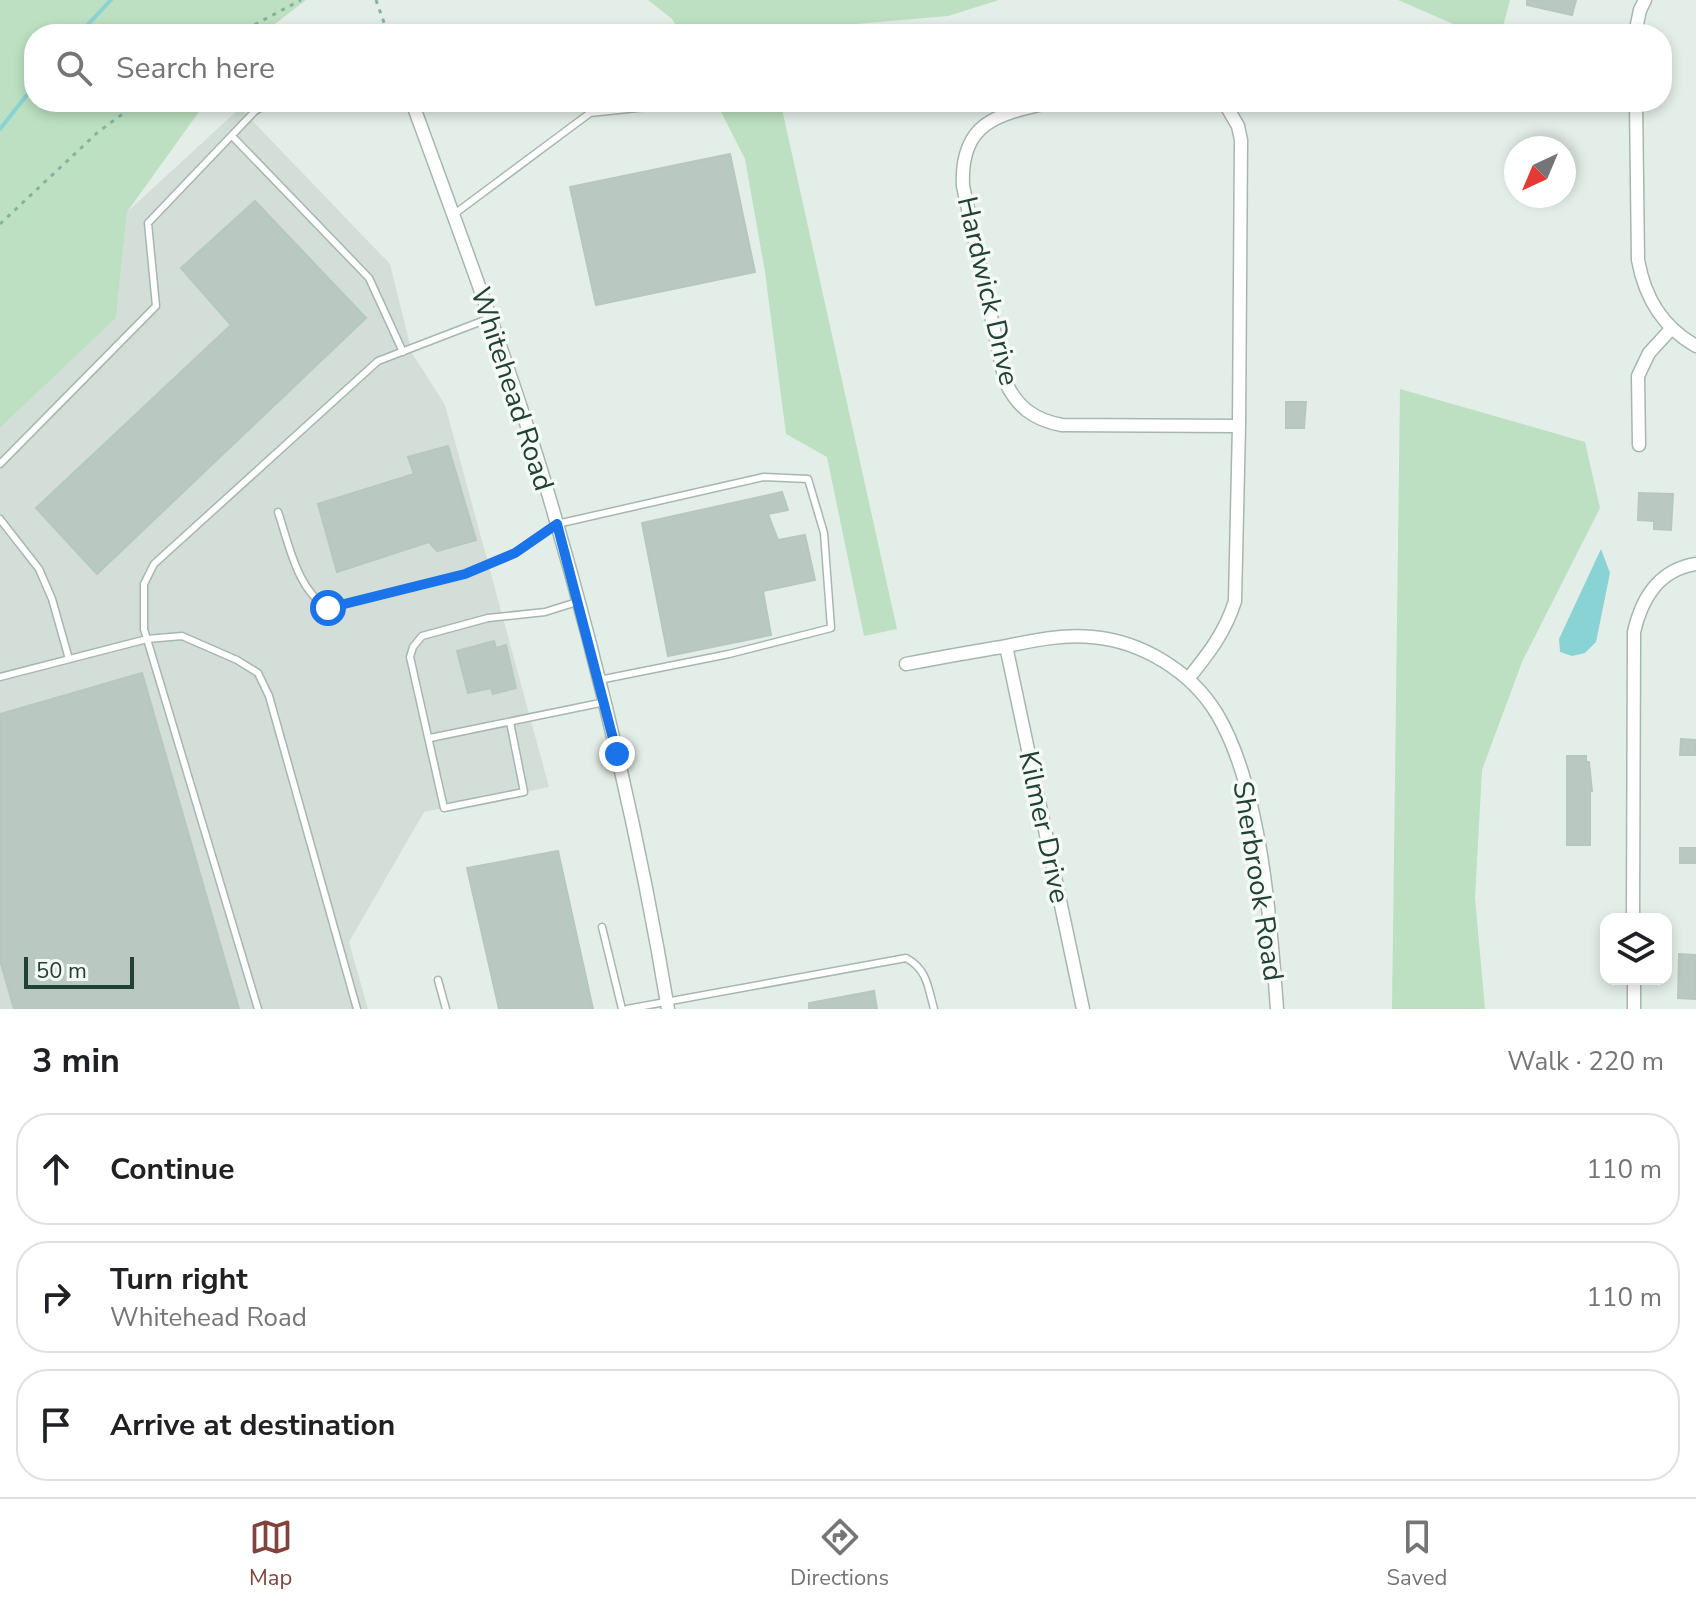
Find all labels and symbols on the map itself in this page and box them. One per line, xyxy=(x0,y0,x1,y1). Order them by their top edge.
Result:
north arrow xyxy=(1504,136,1576,208)
street label: Hardwick Drive xyxy=(948,193,1028,389)
street label: Whitehead Road xyxy=(461,282,563,496)
route start xyxy=(310,590,346,626)
route end xyxy=(599,736,635,772)
street label: Kilmer Drive xyxy=(1009,747,1079,907)
street label: Sherbrook Road xyxy=(1223,778,1293,984)
scale bar xyxy=(24,953,134,989)

